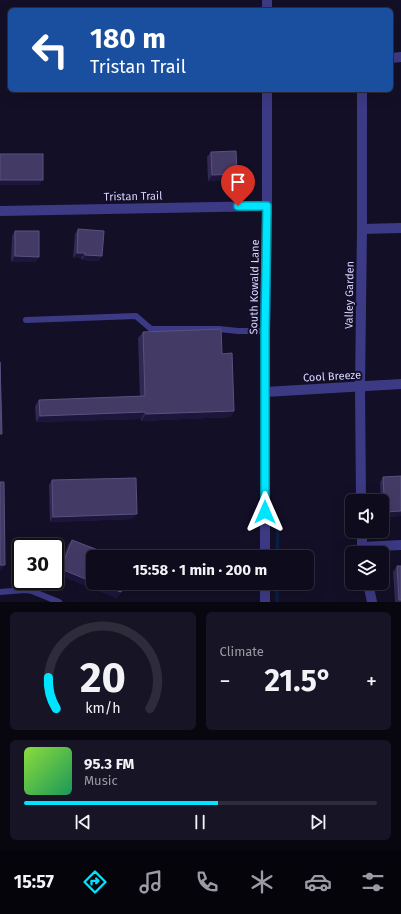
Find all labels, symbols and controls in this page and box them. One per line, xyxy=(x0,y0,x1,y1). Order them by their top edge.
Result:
text: 180 m xyxy=(90,22,166,55)
icon: left xyxy=(24,24,76,76)
text: Tristan Trail xyxy=(90,56,186,78)
pin xyxy=(221,165,255,206)
icon: arrive xyxy=(227,171,249,193)
street label: Tristan Trail xyxy=(104,189,162,204)
street label: South Kowald Lane xyxy=(247,239,262,335)
street label: Valley Garden xyxy=(342,261,357,329)
street label: Cool Breeze xyxy=(303,368,361,385)
position arrow xyxy=(244,491,286,533)
map controls xyxy=(345,494,389,590)
button: sound xyxy=(345,494,389,538)
speed limit sign: 30 xyxy=(12,538,64,590)
button: layers xyxy=(345,546,389,590)
text: 15:58 · 1 min · 200 m xyxy=(133,561,267,579)
text: Climate xyxy=(220,644,264,659)
text: 20 xyxy=(80,653,126,703)
text: 21.5° xyxy=(264,663,332,699)
text: − xyxy=(220,668,231,695)
text: + xyxy=(366,668,377,695)
text: km/h xyxy=(85,700,120,717)
text: 95.3 FM xyxy=(84,755,134,773)
text: Music xyxy=(84,773,118,788)
icon: previous xyxy=(72,811,94,833)
icon: pause xyxy=(189,811,211,833)
icon: next xyxy=(307,811,329,833)
icon: directions xyxy=(81,868,109,896)
icon: music xyxy=(137,868,165,896)
icon: phone xyxy=(193,868,221,896)
icon: climate xyxy=(248,868,276,896)
icon: car xyxy=(304,868,332,896)
icon: filters xyxy=(359,868,387,896)
text: 15:57 xyxy=(14,871,54,893)

